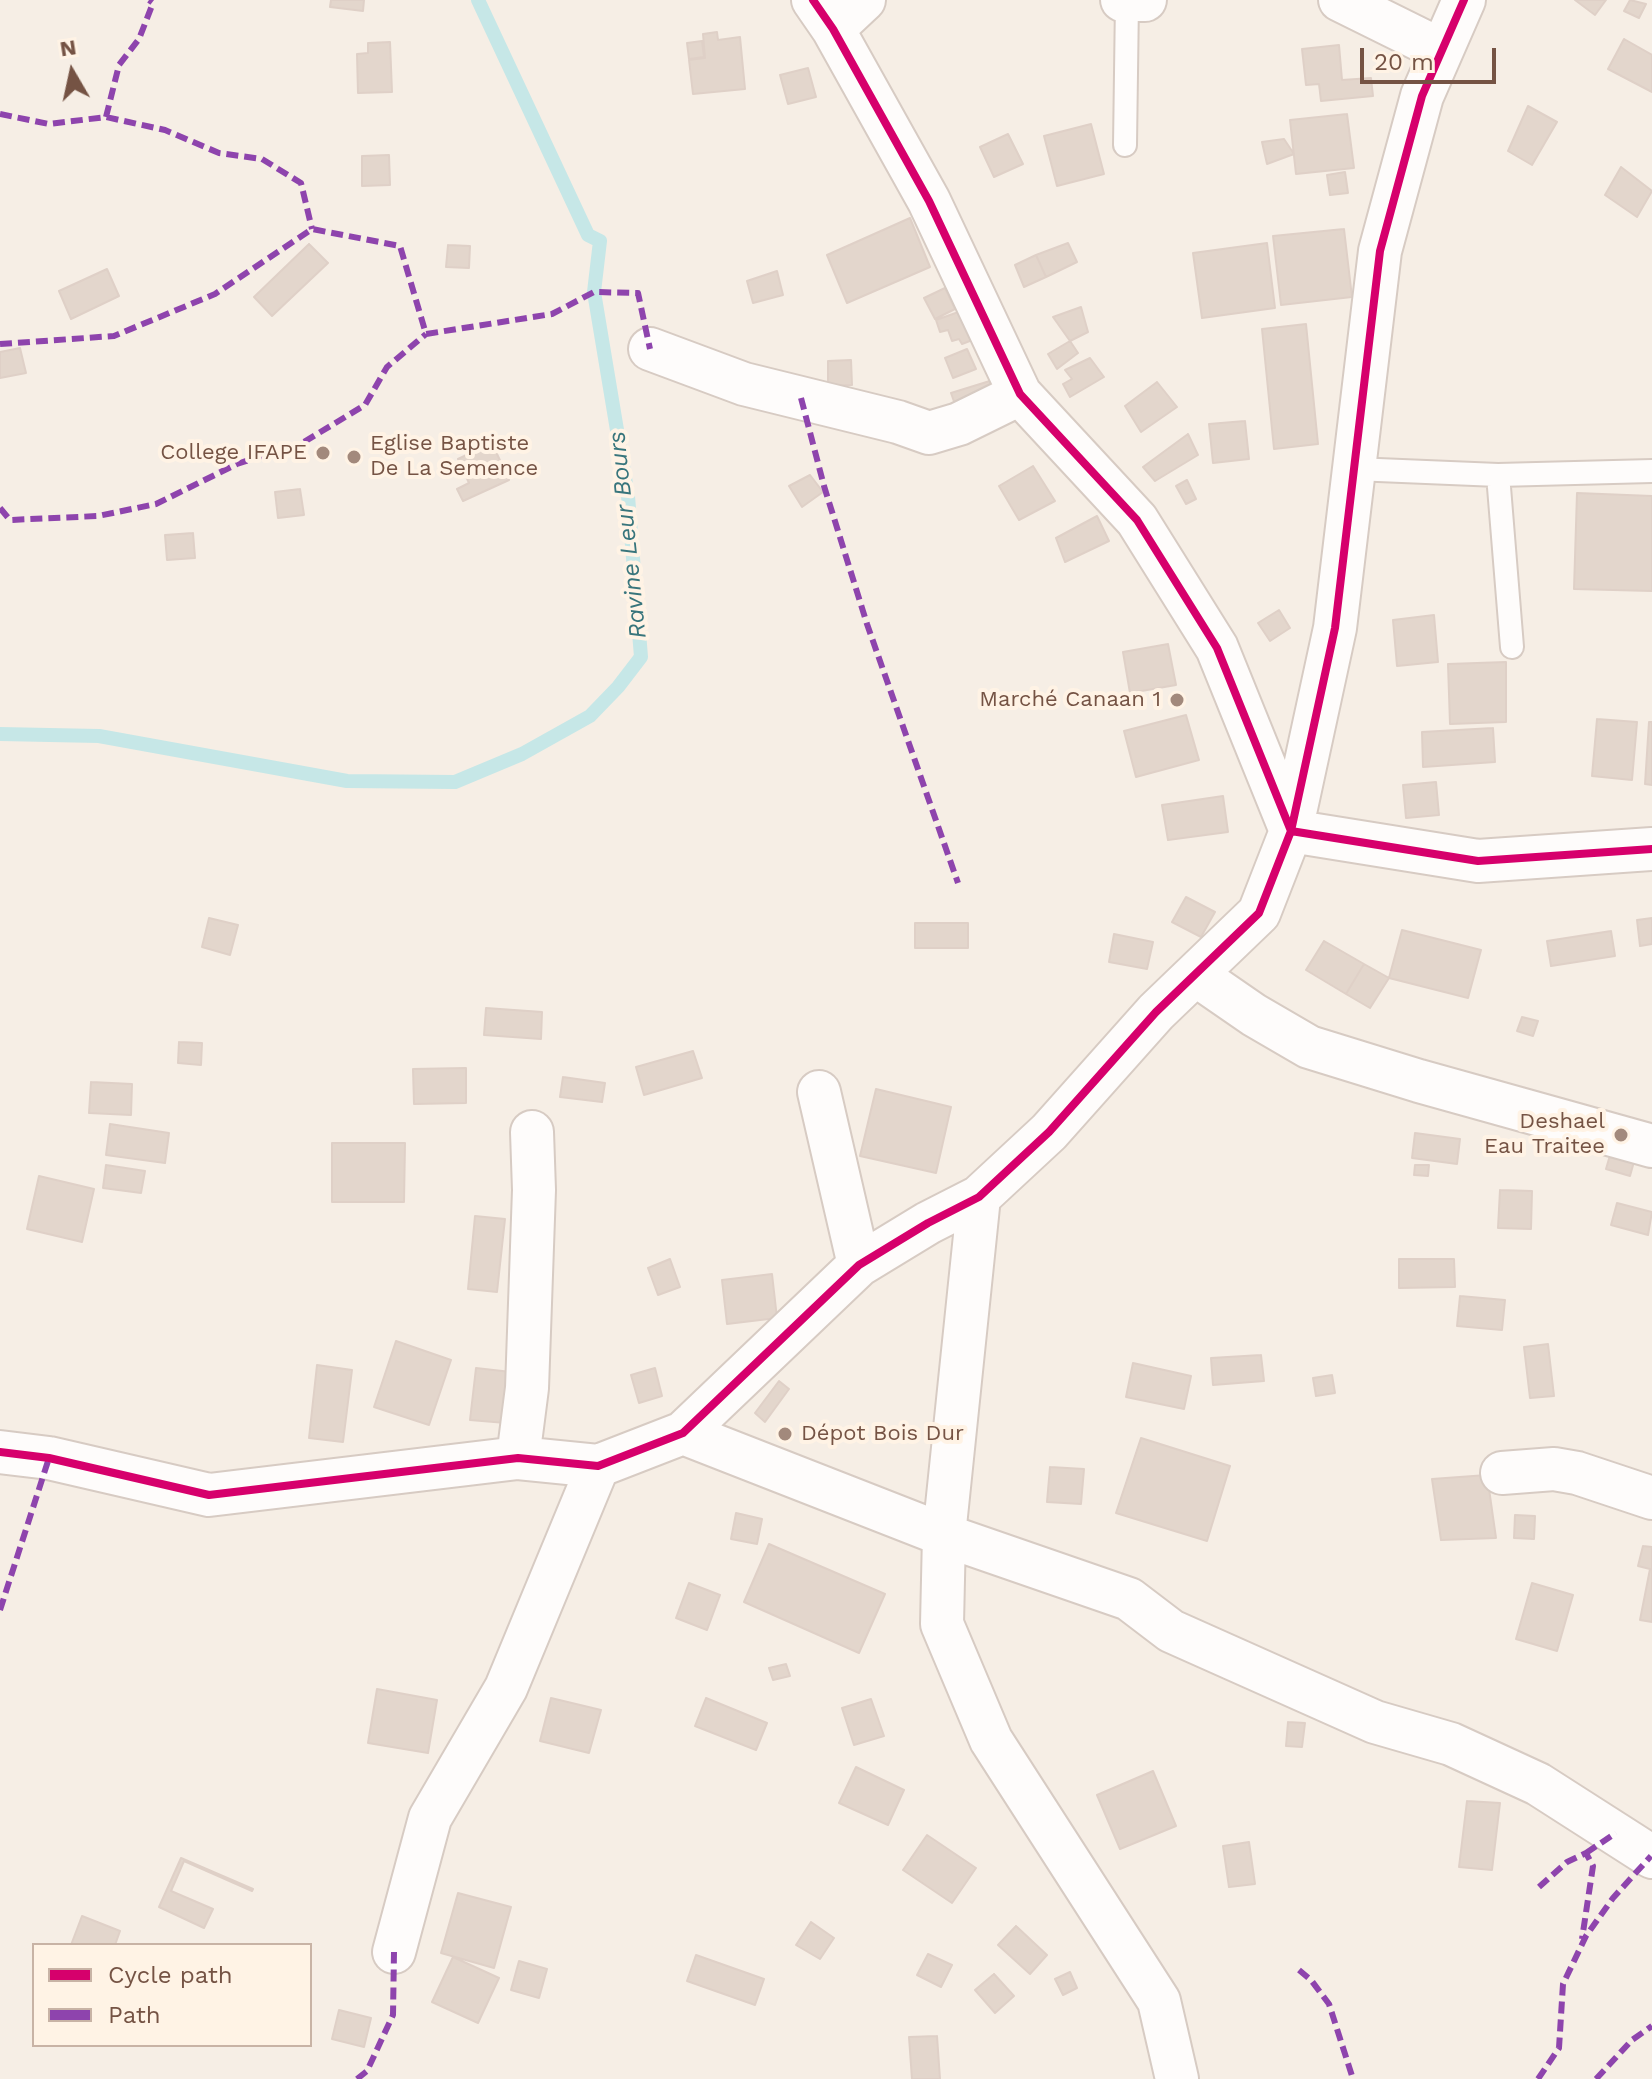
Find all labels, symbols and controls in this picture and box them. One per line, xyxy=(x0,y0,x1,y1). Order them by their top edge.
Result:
north arrow xyxy=(32,32,112,112)
scale bar xyxy=(1364,32,1500,82)
text: N xyxy=(58,34,78,61)
text: 20 m xyxy=(1374,48,1434,76)
water label: Ravine Leur Bours xyxy=(603,430,653,640)
place label: Eglise Baptiste De La Semence xyxy=(370,431,538,482)
place label: College IFAPE xyxy=(160,440,307,466)
marker: College IFAPE xyxy=(314,444,332,462)
marker: Eglise Baptiste De La Semence xyxy=(345,448,363,466)
place label: Marché Canaan 1 xyxy=(979,687,1161,713)
marker: Marché Canaan 1 xyxy=(1168,691,1186,709)
place label: Deshael Eau Traitee xyxy=(1484,1109,1605,1160)
marker: Deshael Eau Traitee xyxy=(1612,1126,1630,1144)
place label: Dépot Bois Dur xyxy=(801,1421,964,1447)
marker: Dépot Bois Dur xyxy=(776,1425,794,1443)
legend xyxy=(32,1943,312,2047)
text: Cycle path xyxy=(108,1961,233,1989)
text: Path xyxy=(108,2001,161,2029)

